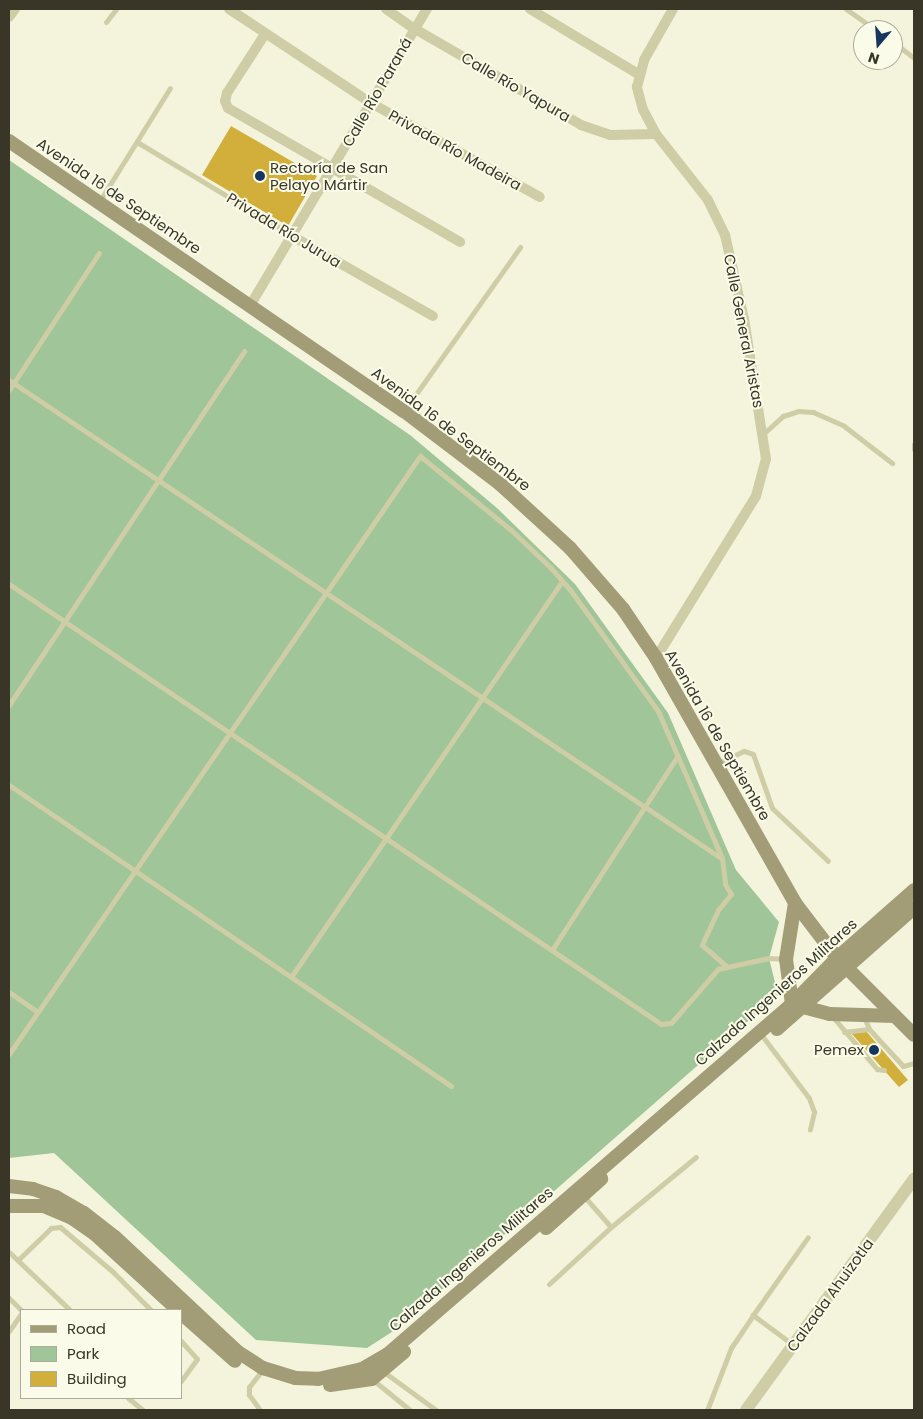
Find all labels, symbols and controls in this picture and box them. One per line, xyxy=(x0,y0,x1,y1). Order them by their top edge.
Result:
north arrow xyxy=(853,20,903,70)
street label: Calle Río Paraná xyxy=(338,34,416,150)
text: N xyxy=(866,47,882,69)
street label: Calle Río Yapura xyxy=(458,48,574,126)
street label: Privada Río Madeira xyxy=(385,106,525,194)
street label: Avenida 16 de Septiembre xyxy=(33,134,205,258)
place label: Rectoría de San Pelayo Mártir xyxy=(270,158,388,193)
marker: Rectoría de San Pelayo Mártir xyxy=(254,170,266,182)
street label: Privada Río Jurua xyxy=(224,189,344,271)
street label: Calle General Aristas xyxy=(720,253,768,409)
street label: Avenida 16 de Septiembre xyxy=(368,363,534,495)
street label: Avenida 16 de Septiembre xyxy=(662,646,774,824)
street label: Calzada Ingenieros Militares xyxy=(691,915,861,1069)
place label: Pemex xyxy=(814,1041,864,1059)
marker: Pemex xyxy=(868,1044,880,1056)
street label: Calzada Ingenieros Militares xyxy=(385,1183,557,1335)
street label: Calzada Ahuizotla xyxy=(783,1235,877,1355)
legend xyxy=(20,1309,182,1399)
text: Road xyxy=(67,1318,106,1339)
text: Park xyxy=(67,1343,99,1364)
text: Building xyxy=(67,1368,127,1389)

